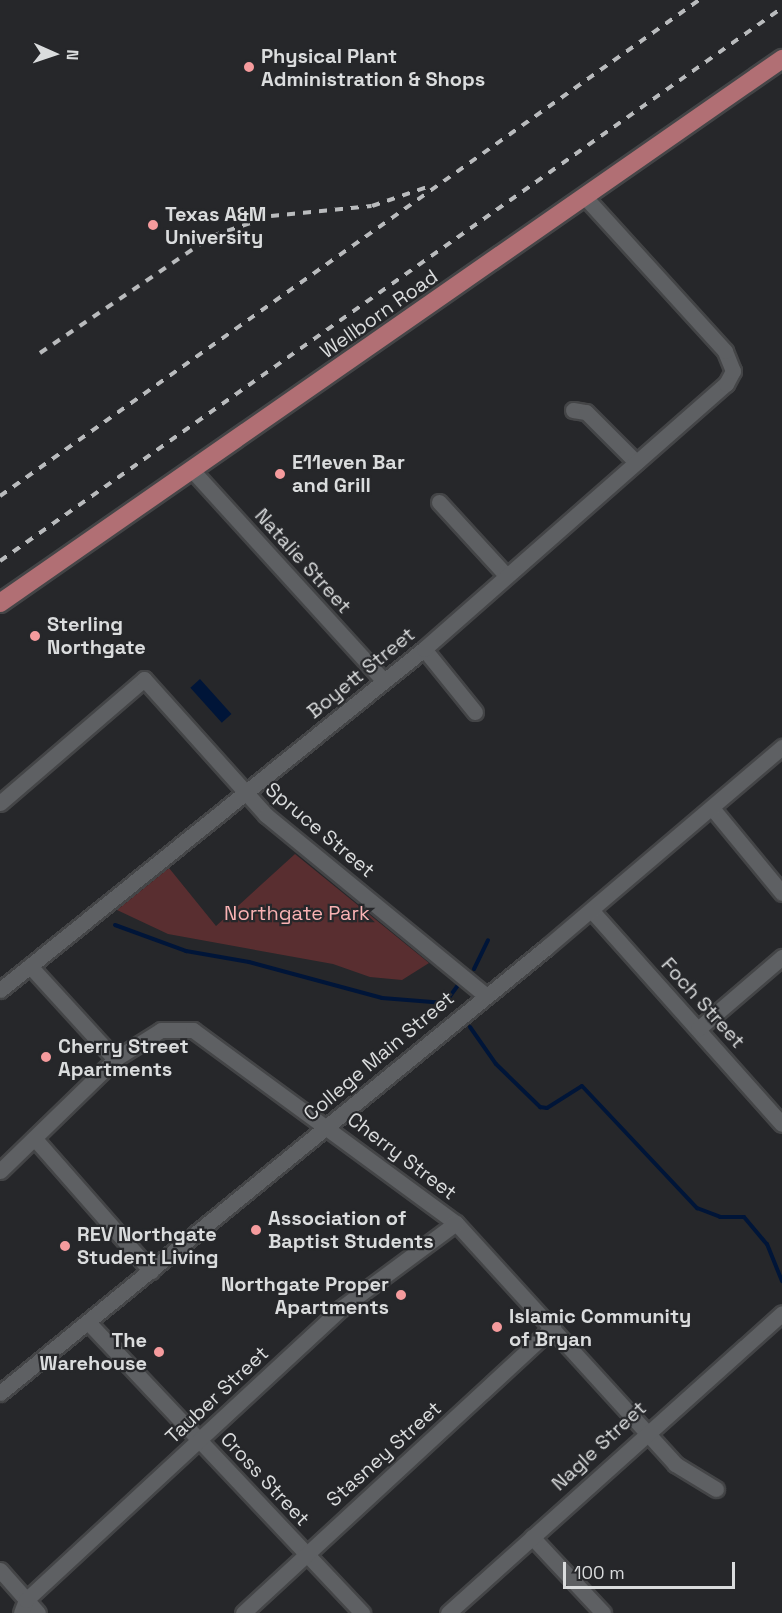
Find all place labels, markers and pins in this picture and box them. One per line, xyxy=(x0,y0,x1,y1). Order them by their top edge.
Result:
place label: Physical Plant Administration & Shops xyxy=(261,44,485,91)
marker: Physical Plant Administration & Shops xyxy=(242,60,256,74)
place label: Texas A&M University xyxy=(165,202,267,249)
marker: Texas A&M University xyxy=(146,218,160,232)
place label: E11even Bar and Grill xyxy=(292,450,405,497)
marker: E11even Bar and Grill xyxy=(273,467,287,481)
place label: Sterling Northgate xyxy=(47,612,146,659)
marker: Sterling Northgate xyxy=(28,629,42,643)
place label: Cherry Street Apartments xyxy=(58,1034,189,1081)
marker: Cherry Street Apartments xyxy=(39,1050,53,1064)
place label: Association of Baptist Students xyxy=(268,1206,434,1253)
place label: REV Northgate Student Living xyxy=(77,1222,219,1269)
marker: Association of Baptist Students xyxy=(249,1223,263,1237)
marker: REV Northgate Student Living xyxy=(58,1239,72,1253)
place label: Northgate Proper Apartments xyxy=(221,1272,389,1319)
marker: Northgate Proper Apartments xyxy=(394,1288,408,1302)
place label: Islamic Community of Bryan xyxy=(509,1304,691,1351)
marker: Islamic Community of Bryan xyxy=(490,1320,504,1334)
place label: The Warehouse xyxy=(40,1328,147,1375)
marker: The Warehouse xyxy=(152,1345,166,1359)

